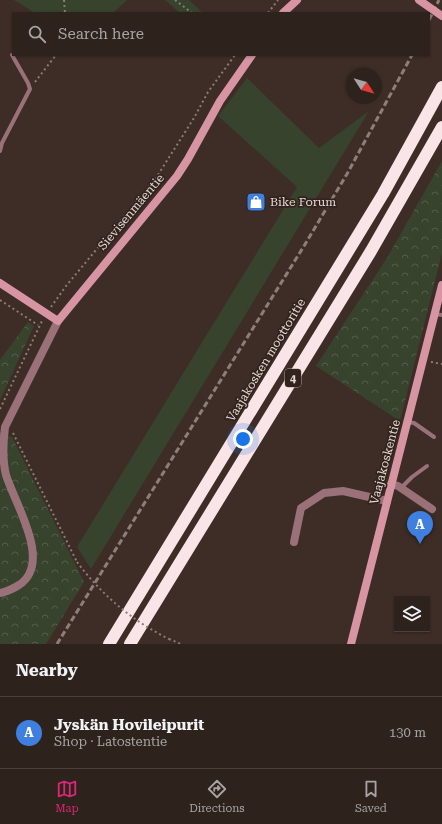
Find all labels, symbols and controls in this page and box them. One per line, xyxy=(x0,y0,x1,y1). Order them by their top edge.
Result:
search box xyxy=(12,12,430,56)
icon: search xyxy=(26,23,48,45)
text: Search here xyxy=(58,25,144,43)
north arrow xyxy=(346,68,382,104)
street label: Sievisenmäentie xyxy=(95,171,167,253)
shop icon: Bike Forum xyxy=(245,191,267,213)
place label: Bike Forum xyxy=(270,195,336,209)
street label: Vaajakosken moottoritie xyxy=(224,296,309,424)
road number: 4 xyxy=(285,369,301,387)
street label: Vaajakoskentie xyxy=(367,418,403,506)
your location xyxy=(233,429,253,449)
pin: A xyxy=(407,511,433,544)
map controls xyxy=(394,596,430,632)
button: layers xyxy=(394,596,430,632)
text: Nearby xyxy=(16,660,78,680)
text: Jyskän Hovileipurit xyxy=(54,716,204,734)
text: A xyxy=(24,725,34,740)
text: 130 m xyxy=(389,725,426,740)
text: Shop · Latostentie xyxy=(54,734,167,749)
tab: Map xyxy=(55,778,79,815)
tab: Directions xyxy=(189,778,245,815)
tab: Saved xyxy=(355,778,387,815)

